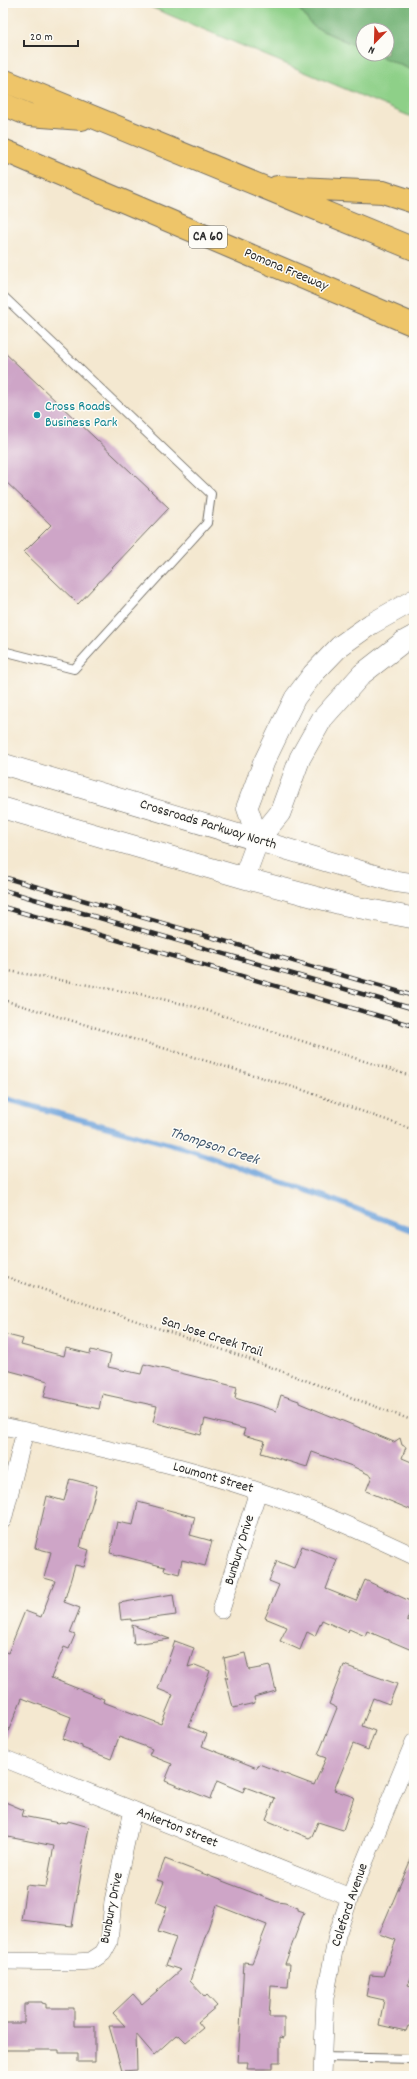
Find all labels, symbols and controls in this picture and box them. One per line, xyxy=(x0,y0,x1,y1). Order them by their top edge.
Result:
scale bar xyxy=(24,22,78,48)
north arrow xyxy=(355,22,395,62)
text: 20 m xyxy=(30,29,53,46)
text: N xyxy=(366,41,378,58)
road number: CA 60 xyxy=(189,226,227,248)
street label: Pomona Freeway xyxy=(241,243,331,297)
place label: Cross Roads Business Park xyxy=(45,397,118,433)
marker: Cross Roads Business Park xyxy=(32,410,42,420)
street label: Crossroads Parkway North xyxy=(137,795,279,855)
water label: Thompson Creek xyxy=(167,1122,263,1172)
street label: San Jose Creek Trail xyxy=(159,1311,266,1363)
street label: Loumont Street xyxy=(170,1457,256,1499)
street label: Bunbury Drive xyxy=(220,1513,260,1587)
street label: Ankerton Street xyxy=(133,1803,221,1853)
street label: Coleford Avenue xyxy=(326,1861,374,1949)
street label: Bunbury Drive xyxy=(95,1871,129,1945)

